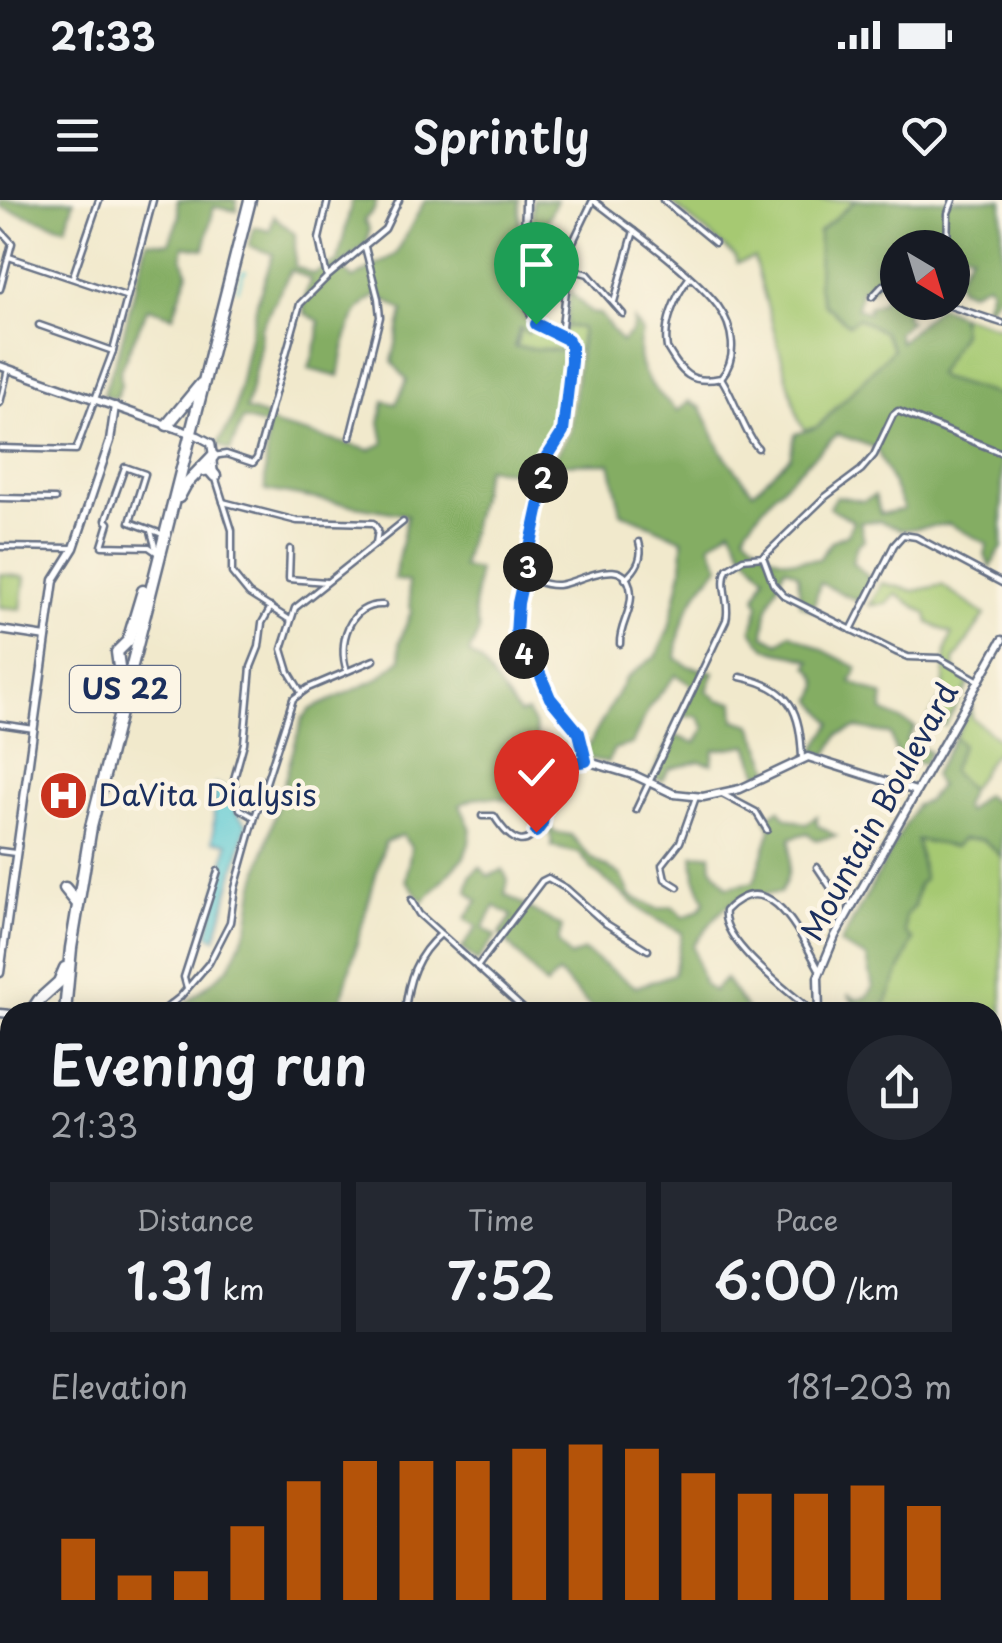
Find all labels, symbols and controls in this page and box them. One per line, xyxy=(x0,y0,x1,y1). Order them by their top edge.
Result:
text: 21:33 xyxy=(50,7,156,64)
text: Sprintly xyxy=(412,101,590,169)
icon: menu xyxy=(50,108,105,163)
icon: heart xyxy=(897,108,952,163)
pin xyxy=(494,222,579,325)
north arrow xyxy=(880,230,970,320)
map controls xyxy=(880,230,970,320)
icon: arrive xyxy=(509,237,564,292)
pin: 2 xyxy=(518,453,568,503)
text: 2 xyxy=(533,456,553,499)
pin: 3 xyxy=(503,542,553,592)
text: 3 xyxy=(519,545,537,588)
pin: 4 xyxy=(499,629,549,679)
text: 4 xyxy=(514,632,534,675)
road number: US 22 xyxy=(70,666,180,712)
street label: Mountain Boulevard xyxy=(788,673,968,948)
pin xyxy=(494,730,579,833)
icon: check xyxy=(509,745,564,800)
hospital icon: DaVita Dialysis xyxy=(37,770,89,822)
place label: DaVita Dialysis xyxy=(98,771,316,816)
text: Evening run xyxy=(50,1022,368,1105)
button: share xyxy=(847,1035,952,1140)
text: 21:33 xyxy=(50,1101,138,1149)
text: Distance xyxy=(137,1198,254,1241)
text: Time xyxy=(468,1198,534,1241)
text: Pace xyxy=(775,1198,838,1241)
text: 1.31 xyxy=(126,1241,213,1317)
text: 7:52 xyxy=(447,1241,555,1317)
text: 6:00 xyxy=(714,1241,837,1317)
text: km xyxy=(213,1267,265,1310)
text: /km xyxy=(837,1267,900,1310)
text: Elevation xyxy=(50,1362,188,1410)
text: 181–203 m xyxy=(787,1362,952,1410)

